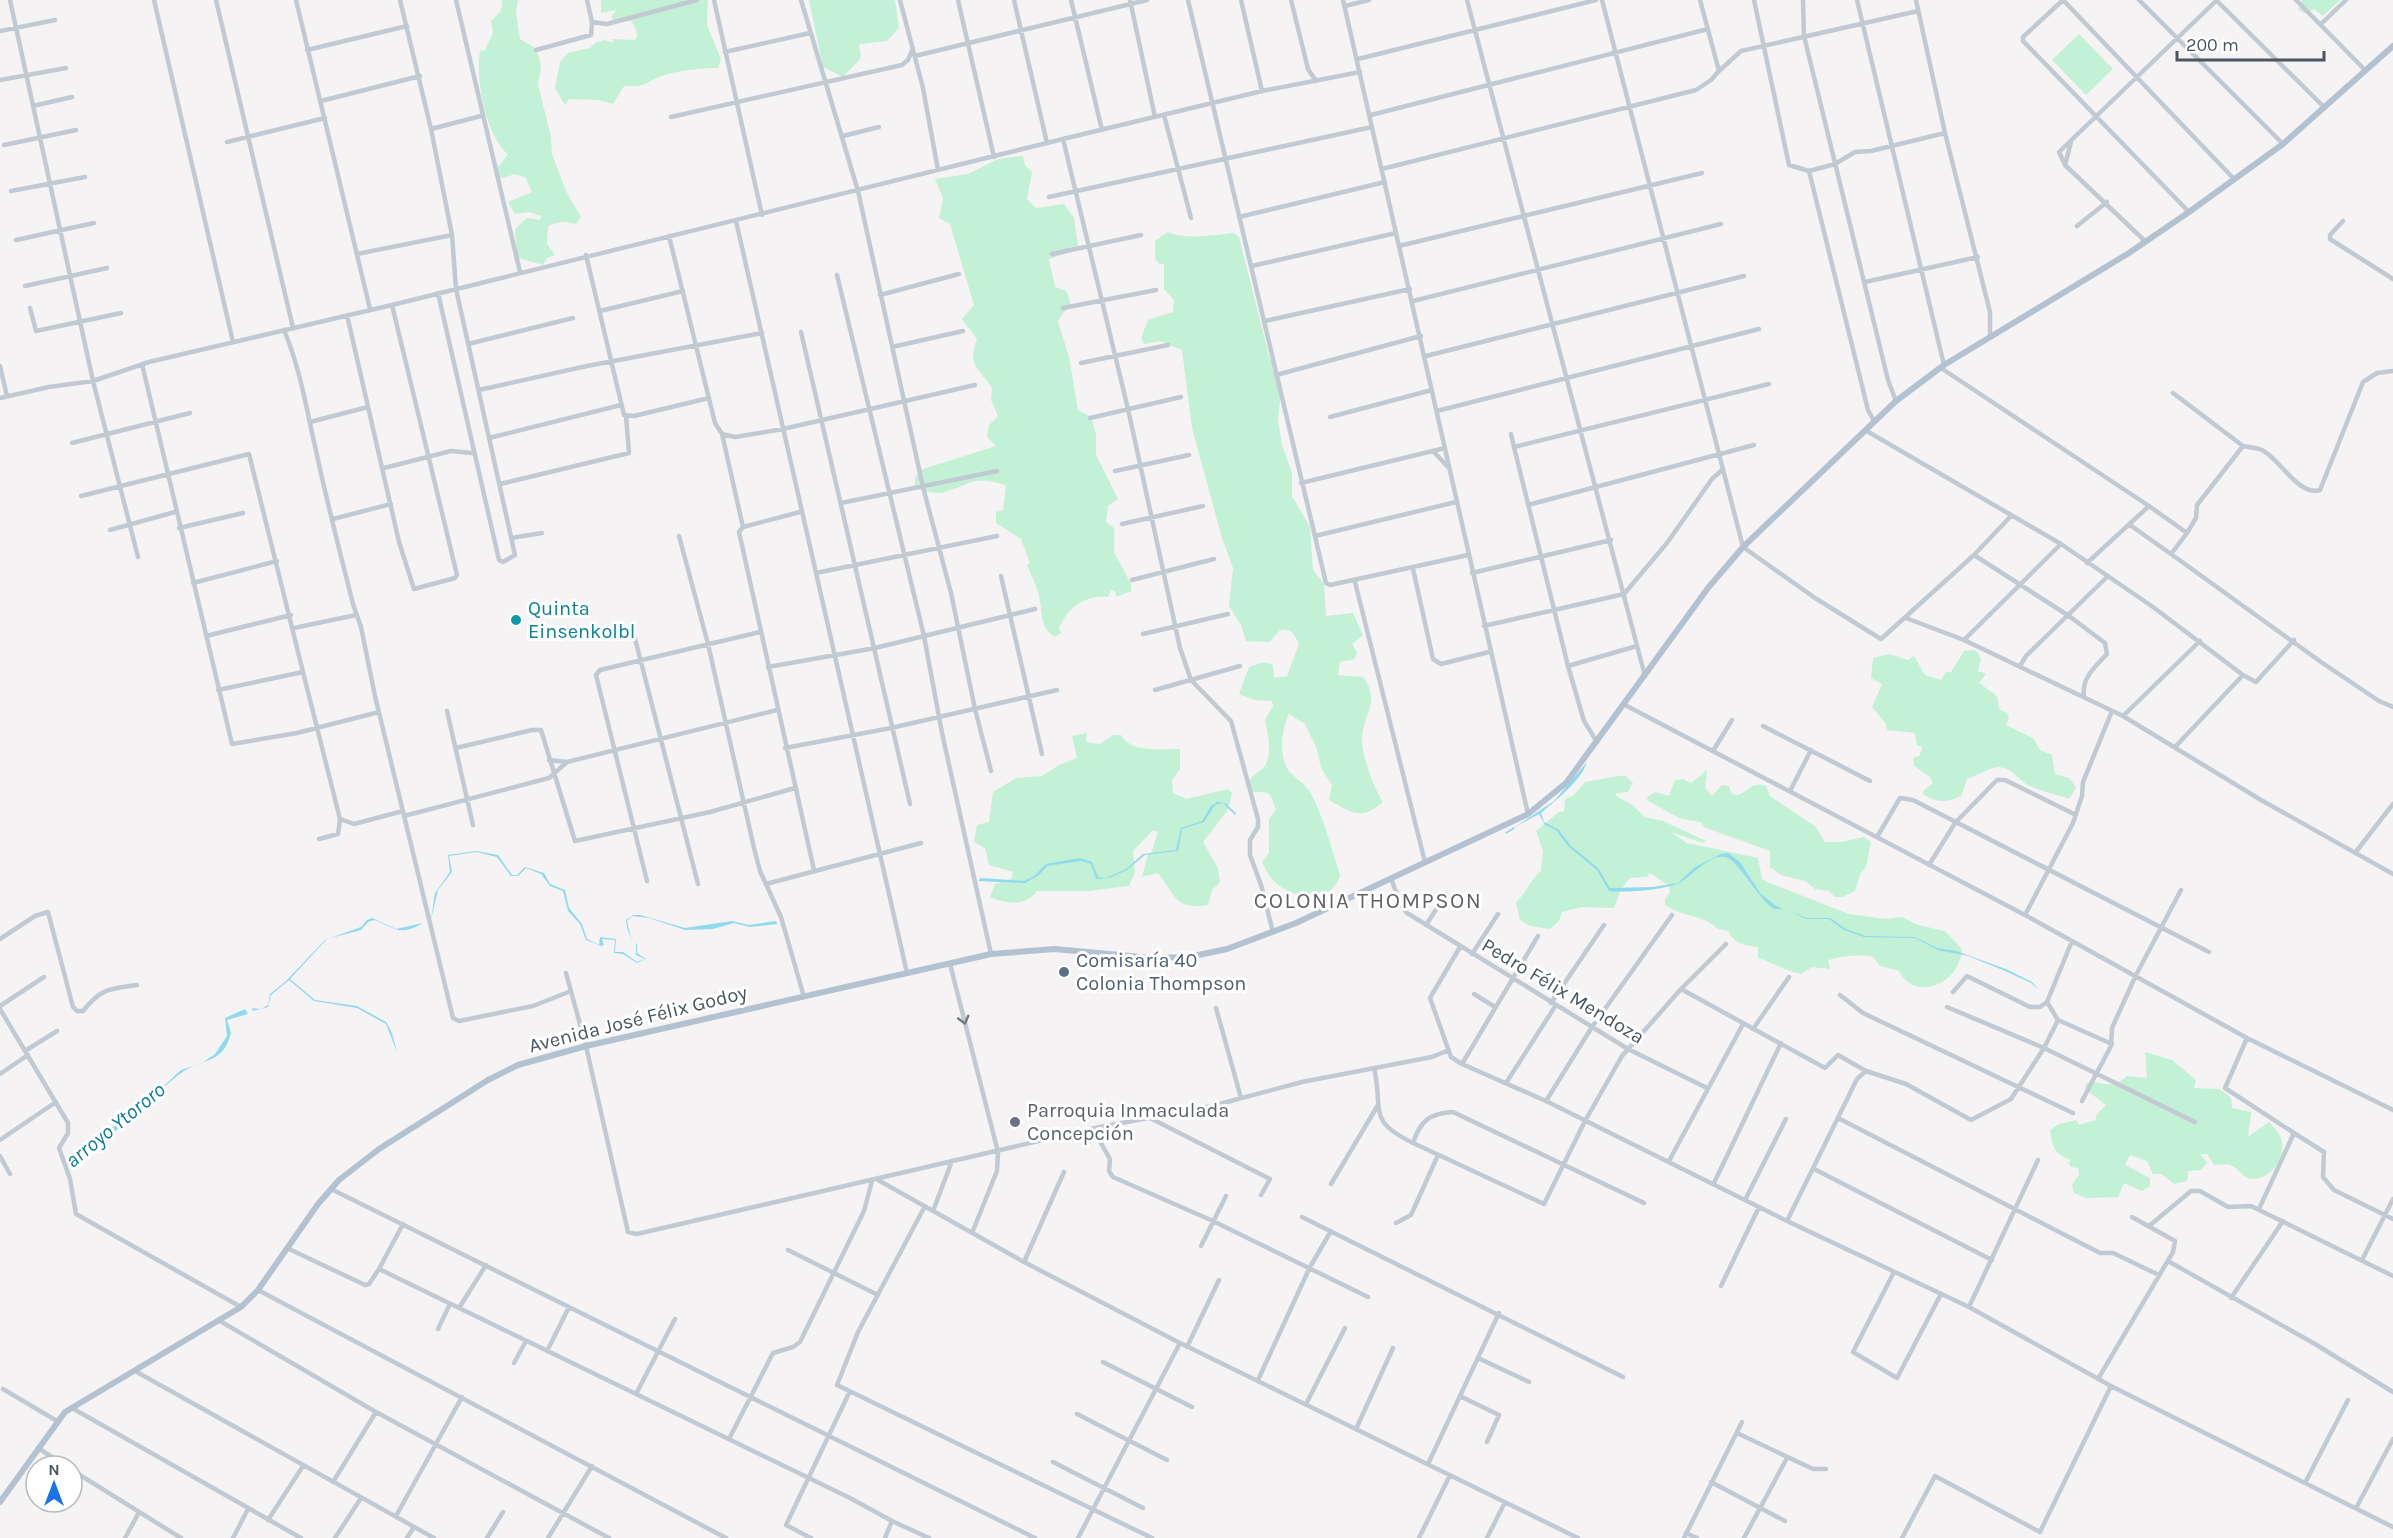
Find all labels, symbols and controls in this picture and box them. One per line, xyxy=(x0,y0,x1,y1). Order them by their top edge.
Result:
scale bar xyxy=(2177,24,2324,62)
text: 200 m xyxy=(2186,34,2239,56)
place label: Quinta Einsenkolbl xyxy=(528,597,635,643)
marker: Quinta Einsenkolbl xyxy=(509,613,523,627)
district label: COLONIA THOMPSON xyxy=(1254,888,1482,914)
street label: Pedro Félix Mendoza xyxy=(1478,933,1648,1049)
place label: Comisaría 40 Colonia Thompson xyxy=(1076,949,1246,995)
marker: Comisaría 40 Colonia Thompson xyxy=(1057,965,1071,979)
street label: Avenida José Félix Godoy xyxy=(526,981,750,1057)
one-way arrow xyxy=(957,1015,970,1025)
water label: arroyo Ytororo xyxy=(60,1077,170,1173)
place label: Parroquia Inmaculada Concepción xyxy=(1027,1099,1229,1145)
marker: Parroquia Inmaculada Concepción xyxy=(1008,1115,1022,1129)
north arrow xyxy=(24,1454,84,1514)
text: N xyxy=(48,1460,60,1479)

